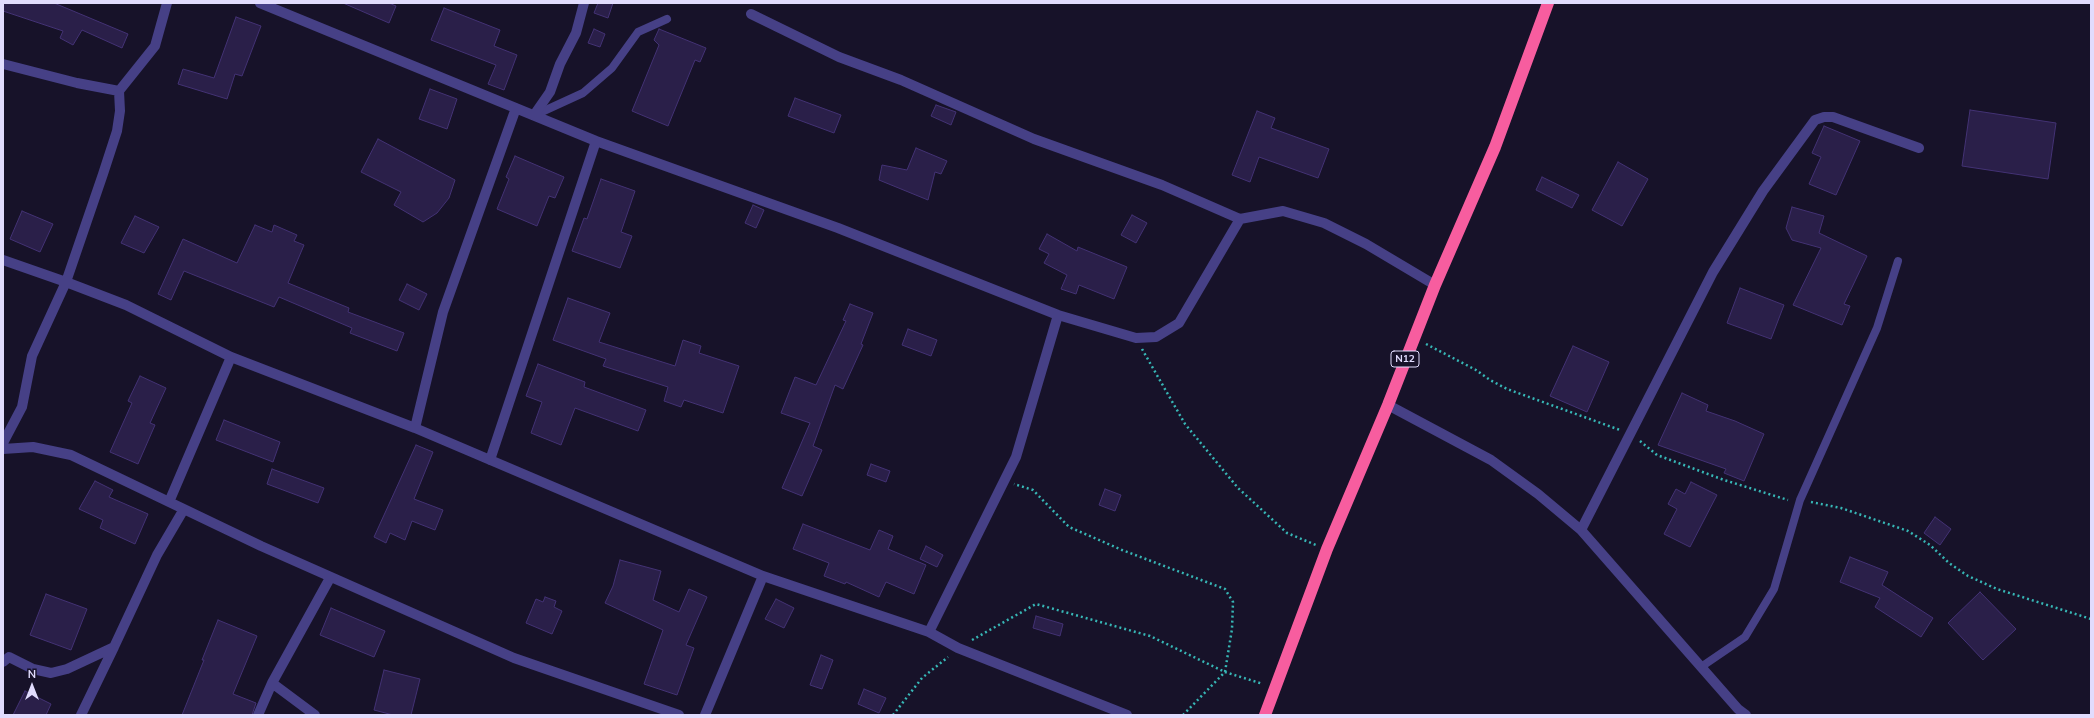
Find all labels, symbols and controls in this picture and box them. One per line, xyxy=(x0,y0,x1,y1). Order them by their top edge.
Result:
road number: N12 xyxy=(1391,351,1419,367)
north arrow xyxy=(12,666,52,706)
text: N xyxy=(28,667,36,681)

